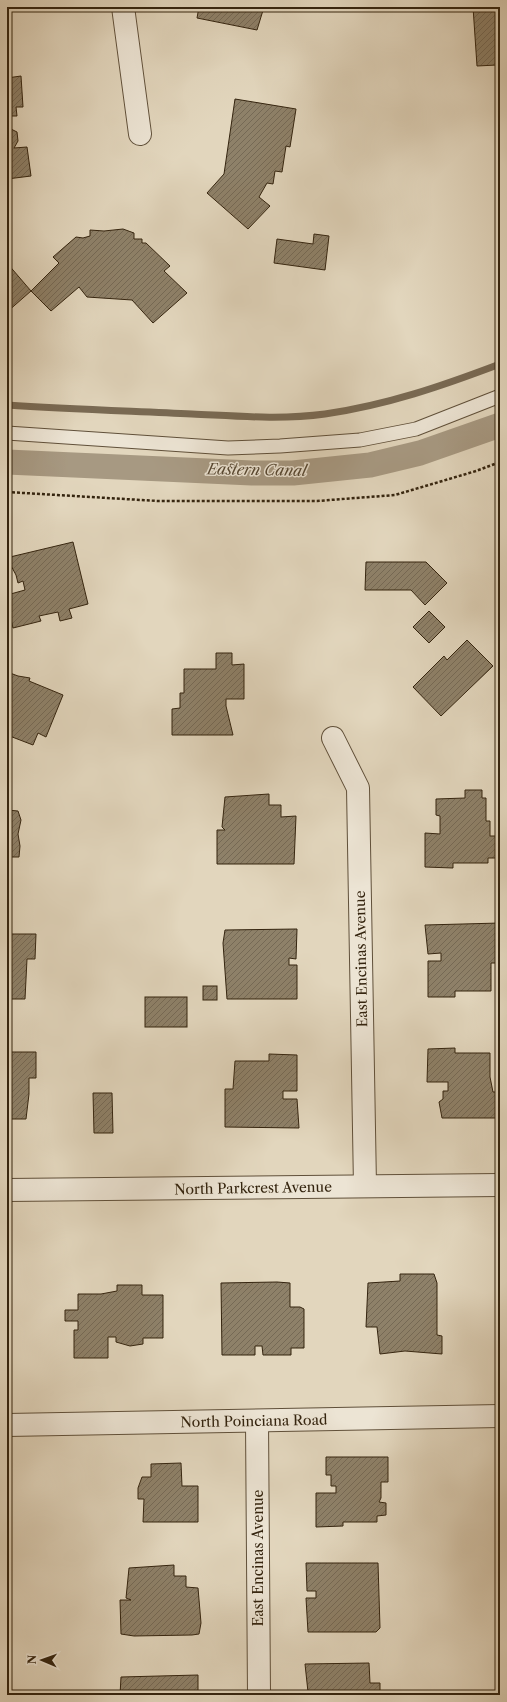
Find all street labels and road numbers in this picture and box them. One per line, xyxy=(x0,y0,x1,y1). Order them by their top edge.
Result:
street label: East Encinas Avenue xyxy=(351,890,371,1028)
street label: North Parkcrest Avenue xyxy=(174,1178,332,1198)
street label: North Poinciana Road xyxy=(180,1411,328,1431)
street label: East Encinas Avenue xyxy=(249,1489,267,1626)

